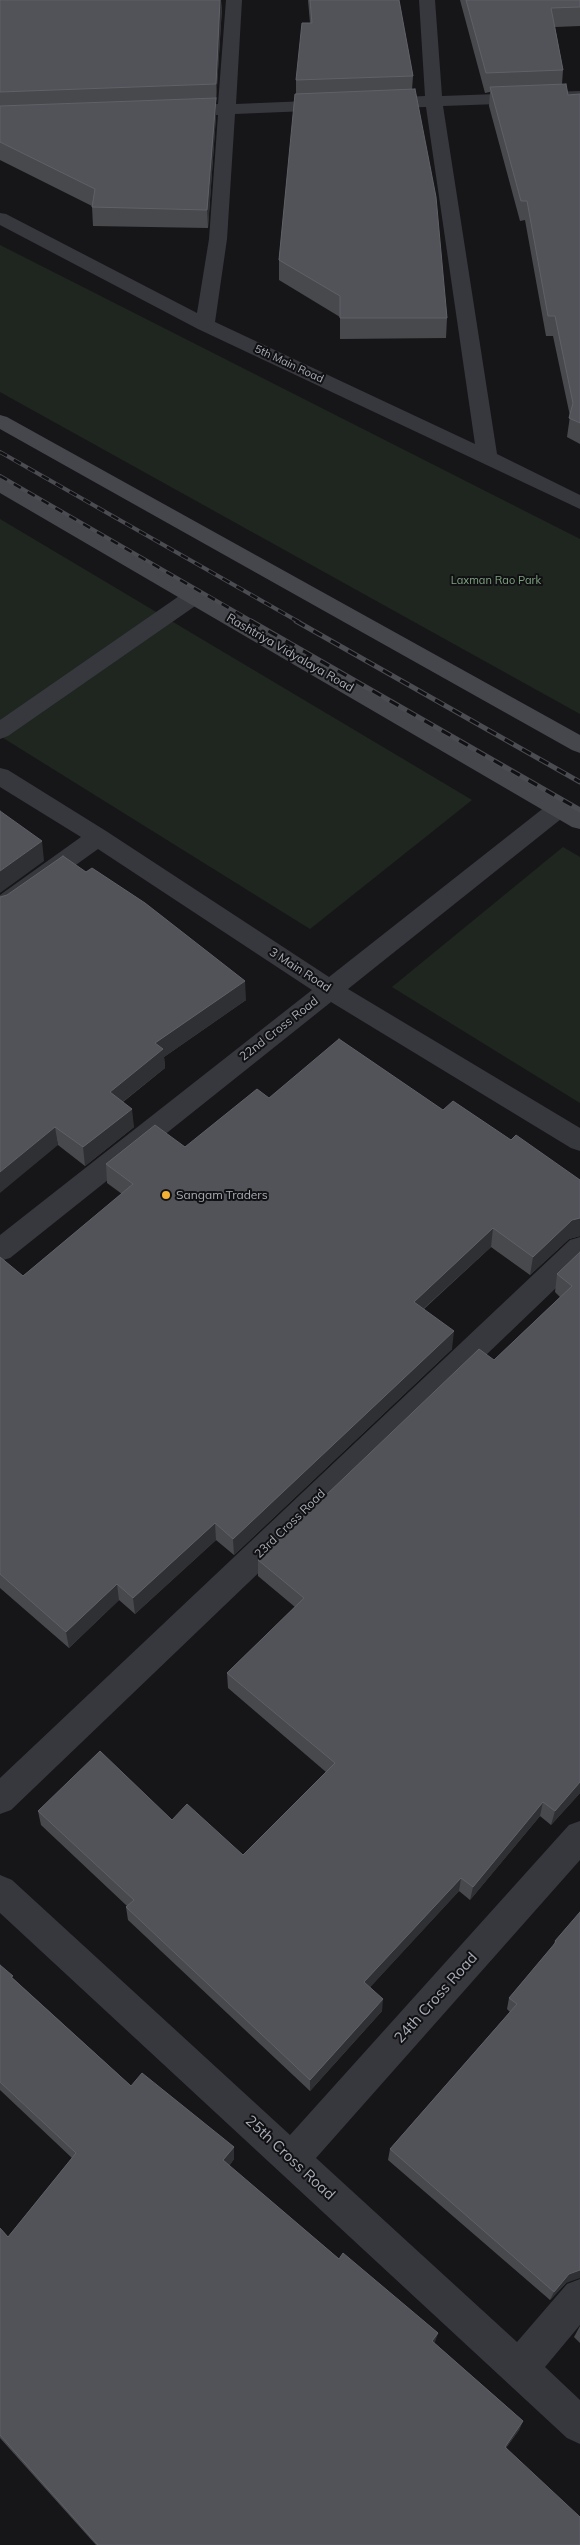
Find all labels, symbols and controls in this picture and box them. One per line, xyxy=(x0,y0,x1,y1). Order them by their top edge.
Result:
street label: 5th Main Road xyxy=(252,342,326,386)
park label: Laxman Rao Park xyxy=(451,574,541,588)
street label: Rashtriya Vidyalaya Road xyxy=(224,611,356,695)
street label: 3 Main Road xyxy=(267,945,333,995)
street label: 22nd Cross Road xyxy=(237,994,321,1064)
place label: Sangam Traders xyxy=(176,1188,268,1202)
marker: Sangam Traders xyxy=(160,1189,172,1201)
street label: 23rd Cross Road xyxy=(252,1487,328,1561)
street label: 24th Cross Road xyxy=(391,1949,481,2047)
street label: 25th Cross Road xyxy=(242,2112,338,2204)

